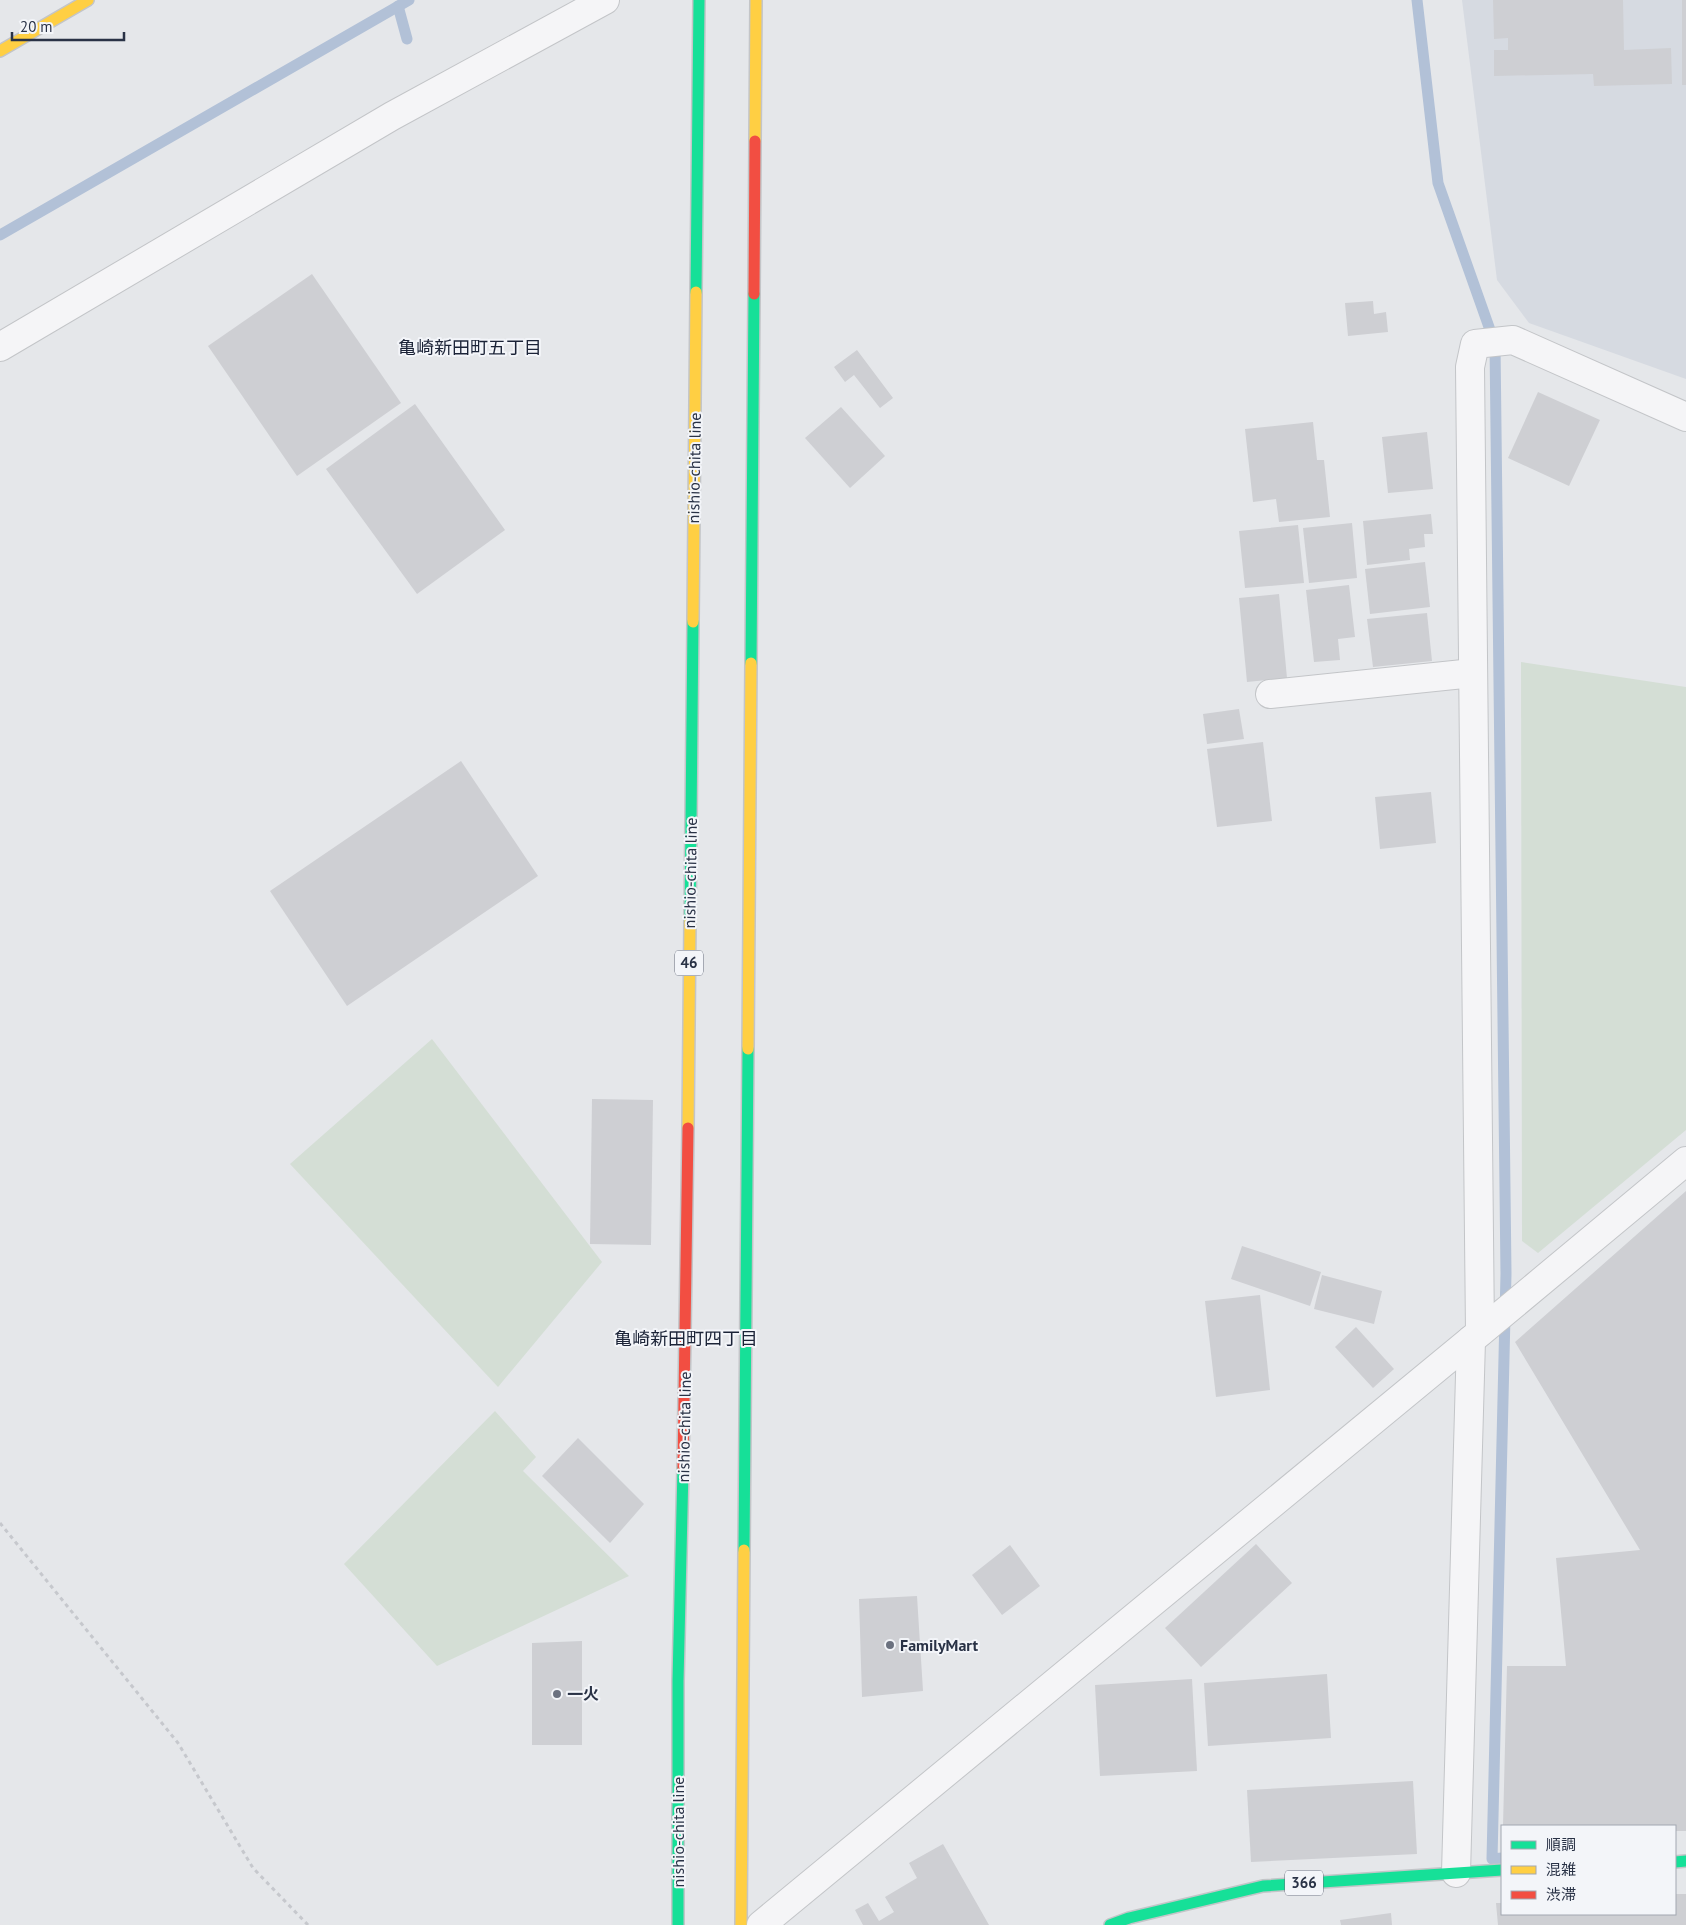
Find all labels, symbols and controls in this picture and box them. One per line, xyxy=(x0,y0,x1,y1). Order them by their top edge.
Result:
scale bar xyxy=(12,10,125,42)
text: 20 m xyxy=(20,17,53,36)
district label: 亀崎新田町五丁目 xyxy=(398,336,542,359)
street label: nishio-chita line xyxy=(683,412,705,524)
street label: nishio-chita line xyxy=(679,817,701,929)
road number: 46 xyxy=(675,950,703,976)
district label: 亀崎新田町四丁目 xyxy=(614,1327,758,1350)
street label: nishio-chita line xyxy=(673,1371,695,1483)
place label: FamilyMart xyxy=(900,1635,978,1655)
marker: FamilyMart xyxy=(884,1639,896,1651)
place label: 一火 xyxy=(567,1684,599,1704)
marker: 一火 xyxy=(551,1688,563,1700)
street label: nishio-chita line xyxy=(668,1777,688,1887)
legend xyxy=(1501,1825,1676,1915)
text: 順調 xyxy=(1546,1835,1576,1854)
text: 混雑 xyxy=(1546,1860,1576,1879)
road number: 366 xyxy=(1285,1870,1323,1896)
text: 渋滞 xyxy=(1546,1885,1576,1904)

